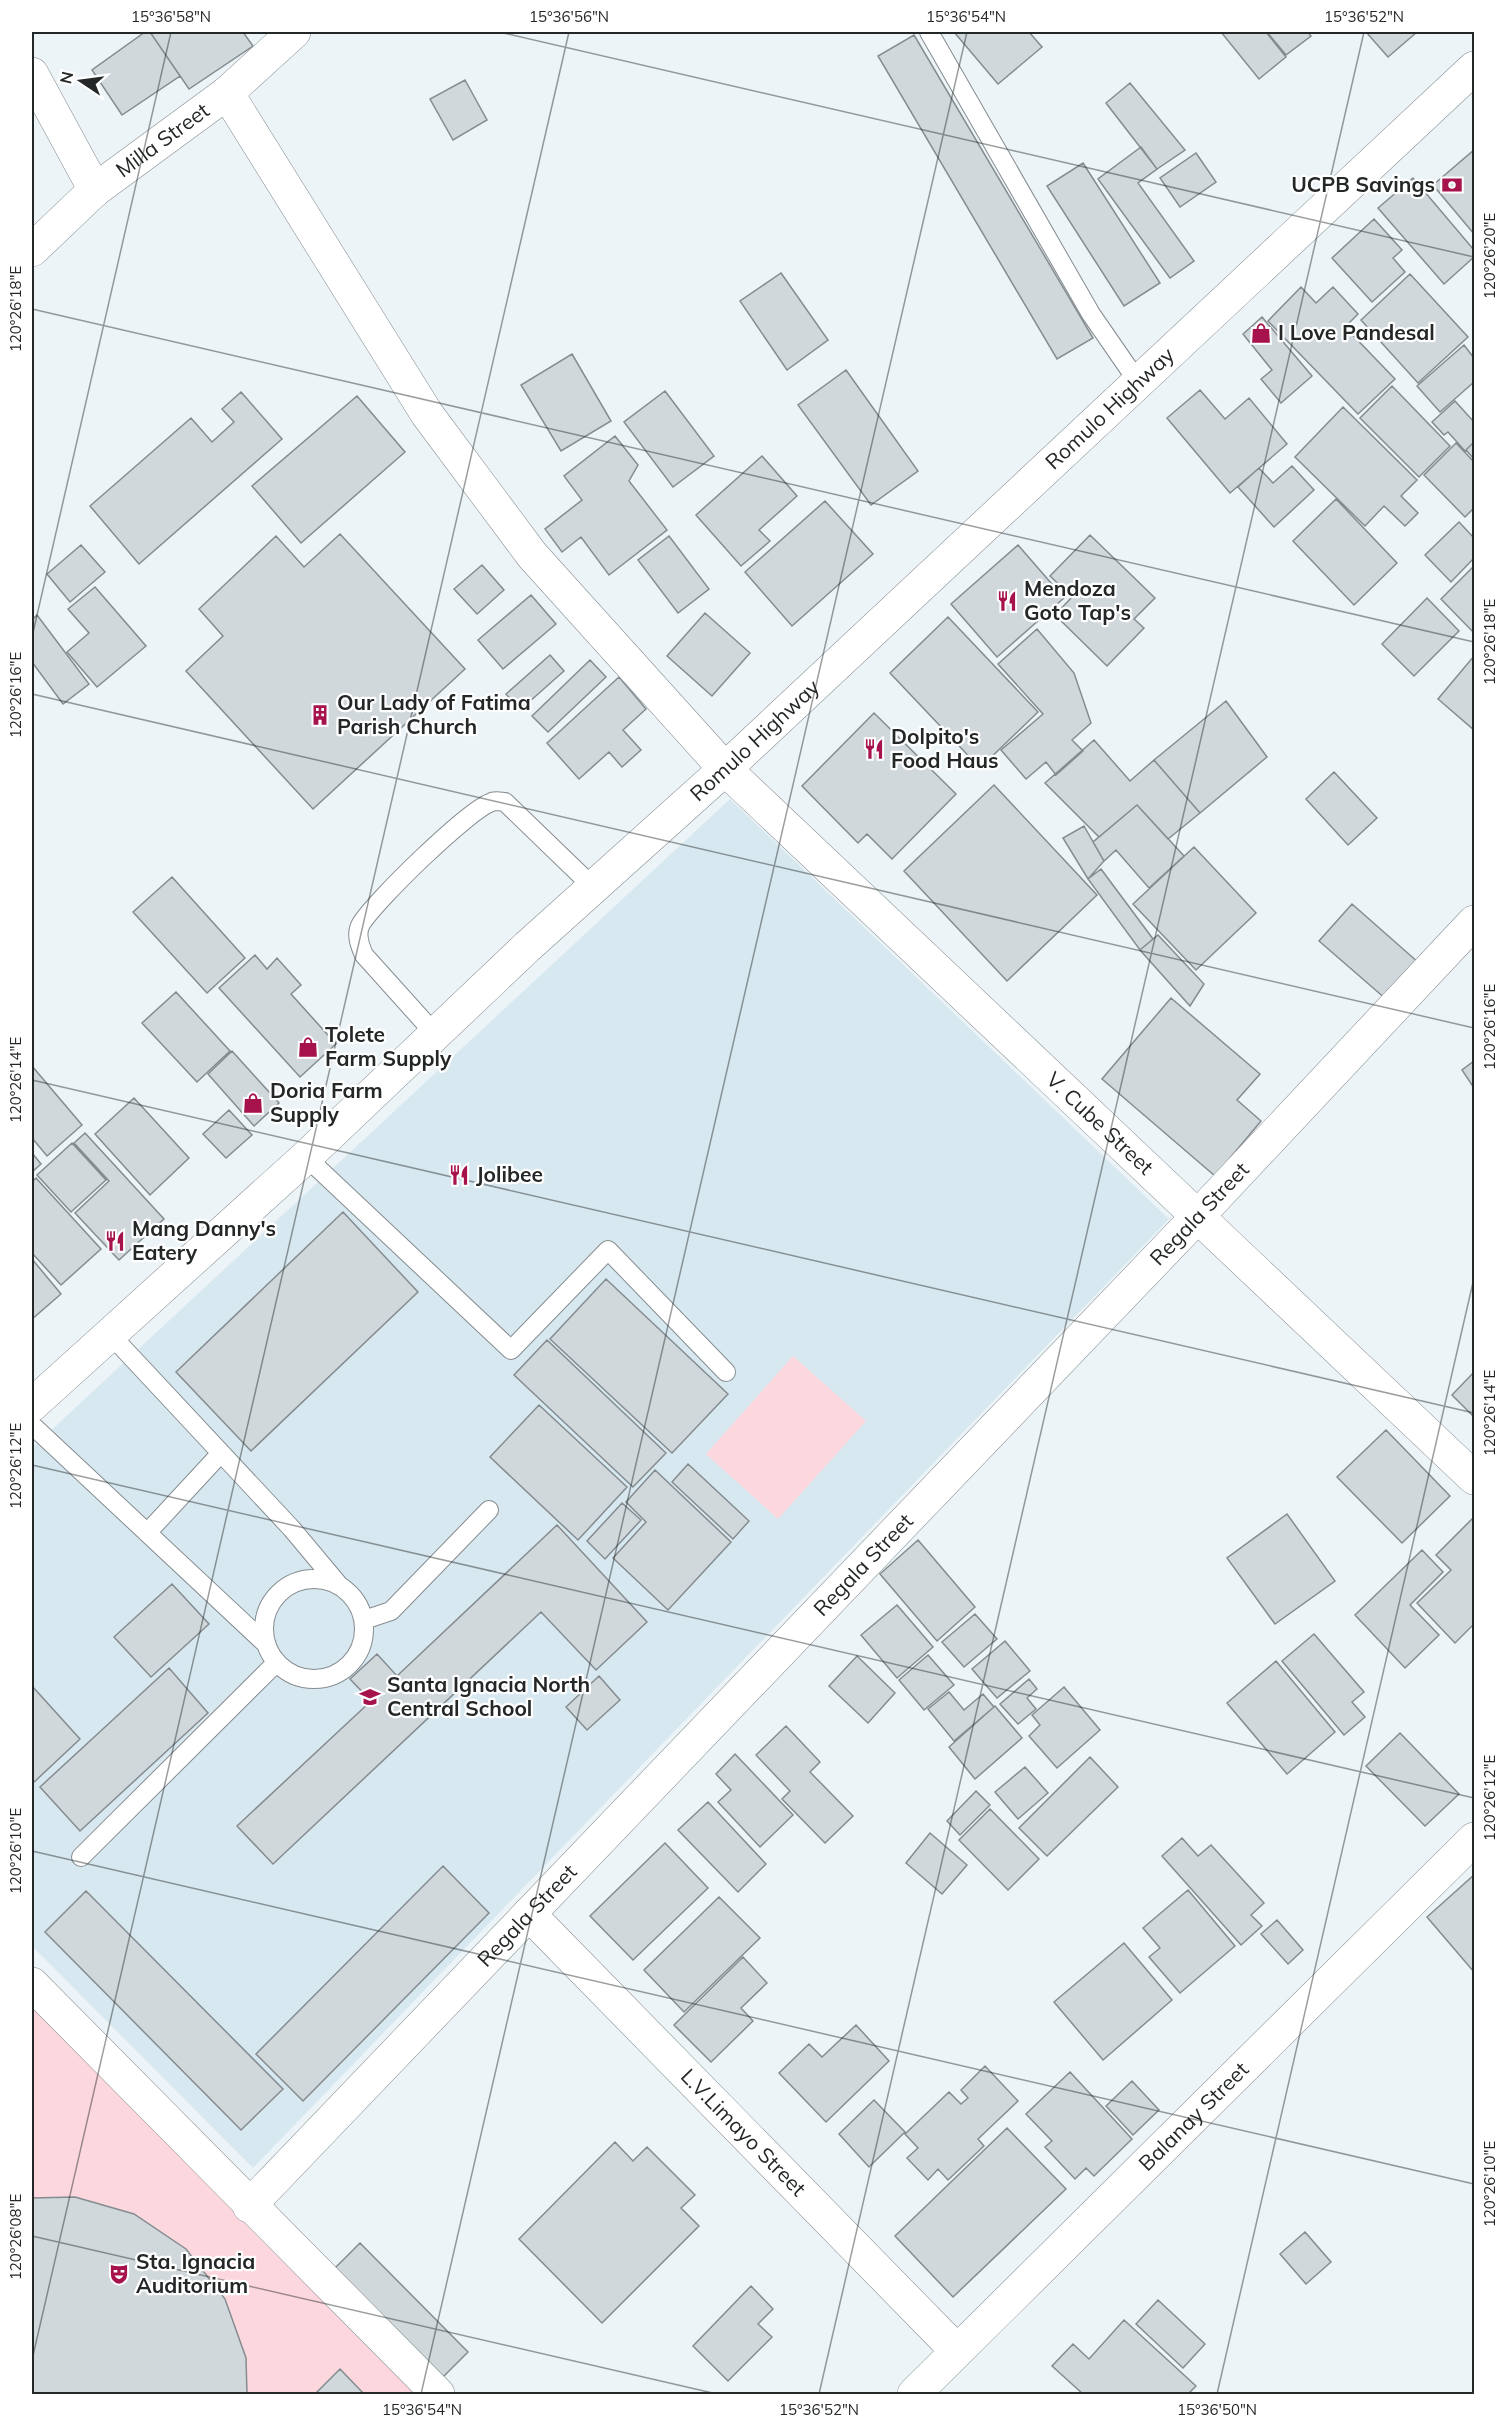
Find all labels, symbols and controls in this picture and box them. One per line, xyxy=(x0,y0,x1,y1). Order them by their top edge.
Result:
text: 15°36'58"N xyxy=(131,7,211,26)
text: 15°36'56"N xyxy=(529,7,609,26)
text: 15°36'54"N xyxy=(926,7,1006,26)
text: 15°36'52"N xyxy=(1324,7,1404,26)
north arrow xyxy=(51,51,111,111)
text: N xyxy=(55,69,77,86)
street label: Milla Street xyxy=(110,97,214,182)
place label: UCPB Savings xyxy=(1291,171,1435,197)
bank icon: UCPB Savings xyxy=(1440,173,1464,197)
text: 120°26'20"E xyxy=(1480,213,1499,299)
text: 120°26'18"E xyxy=(6,266,25,352)
place label: I Love Pandesal xyxy=(1278,319,1435,345)
shop icon: I Love Pandesal xyxy=(1249,321,1273,345)
street label: Romulo Highway xyxy=(1039,341,1179,474)
place label: Mendoza Goto Tap's xyxy=(1024,575,1131,625)
restaurant icon: Mendoza Goto Tap's xyxy=(995,589,1019,613)
text: 120°26'18"E xyxy=(1480,599,1499,685)
text: 120°26'16"E xyxy=(6,652,25,738)
street label: Romulo Highway xyxy=(684,673,824,806)
place label: Our Lady of Fatima Parish Church xyxy=(337,689,531,739)
building icon: Our Lady of Fatima Parish Church xyxy=(308,703,332,727)
place label: Dolpito's Food Haus xyxy=(891,723,999,773)
restaurant icon: Dolpito's Food Haus xyxy=(862,737,886,761)
text: 120°26'16"E xyxy=(1480,984,1499,1070)
place label: Tolete Farm Supply xyxy=(325,1021,452,1071)
shop icon: Tolete Farm Supply xyxy=(296,1035,320,1059)
text: 120°26'14"E xyxy=(6,1037,25,1123)
street label: V. Cube Street xyxy=(1041,1066,1159,1180)
place label: Doria Farm Supply xyxy=(270,1077,383,1127)
shop icon: Doria Farm Supply xyxy=(241,1091,265,1115)
street label: Regala Street xyxy=(1144,1156,1254,1270)
place label: Jolibee xyxy=(476,1161,543,1187)
restaurant icon: Jolibee xyxy=(447,1163,471,1187)
place label: Mang Danny's Eatery xyxy=(132,1215,276,1265)
restaurant icon: Mang Danny's Eatery xyxy=(103,1229,127,1253)
text: 120°26'14"E xyxy=(1480,1370,1499,1456)
text: 120°26'12"E xyxy=(6,1423,25,1509)
street label: Regala Street xyxy=(808,1508,918,1621)
place label: Santa Ignacia North Central School xyxy=(387,1671,590,1721)
school or university icon: Santa Ignacia North Central School xyxy=(358,1685,382,1709)
text: 120°26'12"E xyxy=(1480,1755,1499,1841)
text: 120°26'10"E xyxy=(6,1808,25,1894)
street label: Regala Street xyxy=(471,1858,582,1972)
street label: Balanay Street xyxy=(1133,2056,1253,2176)
street label: L.V.Limayo Street xyxy=(676,2063,812,2201)
text: 120°26'10"E xyxy=(1480,2141,1499,2227)
text: 120°26'08"E xyxy=(6,2194,25,2280)
place label: Sta. Ignacia Auditorium xyxy=(136,2248,255,2298)
theatre icon: Sta. Ignacia Auditorium xyxy=(107,2262,131,2286)
text: 15°36'54"N xyxy=(382,2400,462,2419)
text: 15°36'52"N xyxy=(779,2400,859,2419)
text: 15°36'50"N xyxy=(1177,2400,1257,2419)

